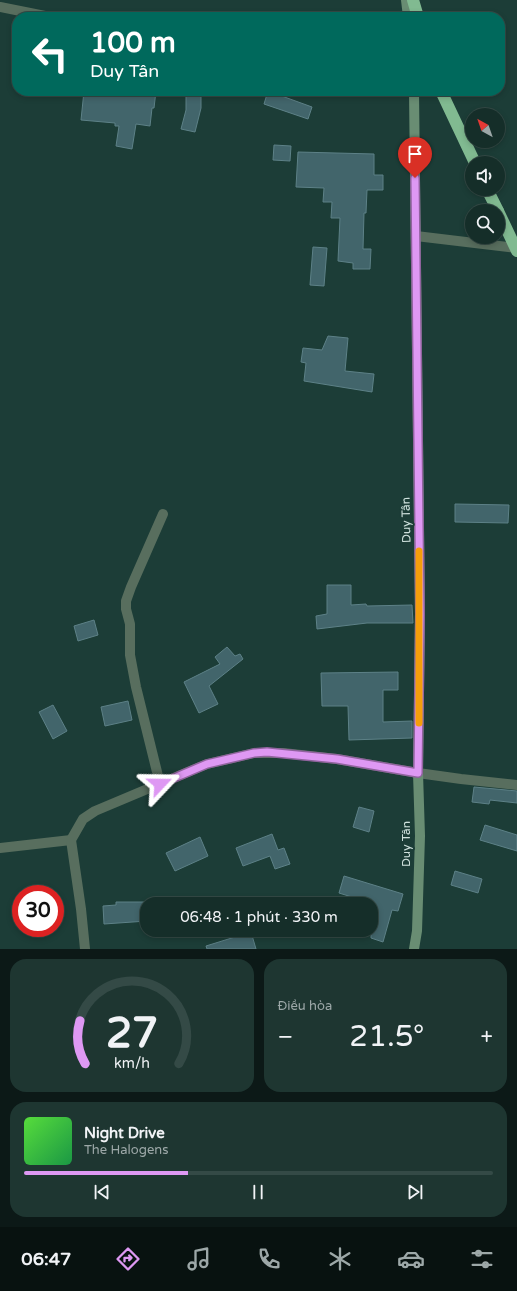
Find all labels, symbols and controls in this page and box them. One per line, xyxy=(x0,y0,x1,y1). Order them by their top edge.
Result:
text: 100 m xyxy=(90,26,176,60)
icon: left xyxy=(24,28,76,80)
text: Duy Tân xyxy=(90,60,159,82)
north arrow xyxy=(465,108,505,148)
map controls xyxy=(465,108,505,244)
pin xyxy=(398,137,432,178)
icon: arrive xyxy=(404,143,426,165)
button: sound xyxy=(465,156,505,196)
button: search xyxy=(465,204,505,244)
street label: Duy Tân xyxy=(399,497,413,543)
position arrow xyxy=(139,763,181,805)
street label: Duy Tân xyxy=(399,821,413,867)
speed limit sign: 30 xyxy=(12,885,64,937)
text: 06:48 · 1 phút · 330 m xyxy=(180,908,338,926)
text: Điều hòa xyxy=(278,998,332,1014)
text: 27 xyxy=(106,1008,158,1058)
text: 21.5° xyxy=(349,1018,424,1055)
text: − xyxy=(278,1024,293,1050)
text: + xyxy=(481,1024,493,1050)
text: km/h xyxy=(114,1054,150,1071)
text: Night Drive xyxy=(84,1124,165,1142)
text: The Halogens xyxy=(84,1142,168,1158)
icon: previous xyxy=(91,1181,113,1203)
icon: pause xyxy=(247,1181,269,1203)
icon: next xyxy=(404,1181,426,1203)
icon: directions xyxy=(114,1245,142,1273)
icon: music xyxy=(185,1245,213,1273)
icon: phone xyxy=(255,1245,283,1273)
icon: climate xyxy=(326,1245,354,1273)
icon: car xyxy=(397,1245,425,1273)
icon: filters xyxy=(468,1245,496,1273)
text: 06:47 xyxy=(21,1248,71,1270)

